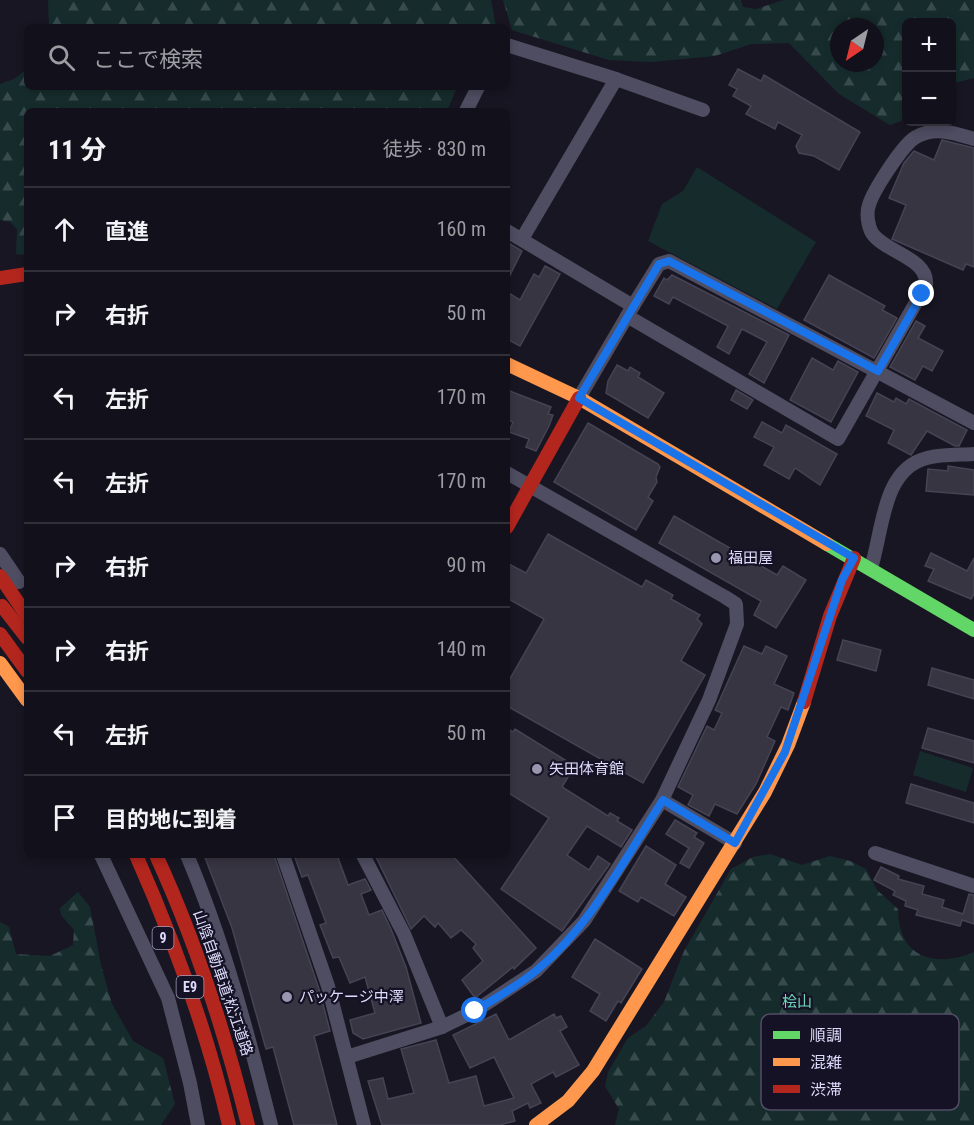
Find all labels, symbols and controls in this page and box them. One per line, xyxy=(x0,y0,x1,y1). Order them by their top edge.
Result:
north arrow xyxy=(830,18,884,72)
map controls xyxy=(902,18,956,126)
button: + xyxy=(902,18,956,72)
search box xyxy=(24,24,510,90)
icon: search xyxy=(45,41,78,74)
text: ここで検索 xyxy=(93,47,203,72)
button: − xyxy=(902,72,956,126)
text: 11 分 xyxy=(48,135,106,165)
text: 徒歩 · 830 m xyxy=(383,137,486,161)
icon: ahead xyxy=(48,213,81,246)
text: 160 m xyxy=(437,217,486,241)
text: 直進 xyxy=(105,219,149,244)
route end xyxy=(908,280,934,306)
icon: right xyxy=(48,297,81,330)
text: 50 m xyxy=(447,301,486,325)
text: 右折 xyxy=(105,303,149,328)
icon: left xyxy=(48,381,81,414)
text: 170 m xyxy=(437,385,486,409)
text: 左折 xyxy=(105,387,149,412)
icon: left xyxy=(48,465,81,498)
text: 170 m xyxy=(437,469,486,493)
text: 左折 xyxy=(105,471,149,496)
icon: right xyxy=(48,549,81,582)
place label: 福田屋 xyxy=(728,549,773,567)
marker: 福田屋 xyxy=(709,551,723,565)
text: 90 m xyxy=(447,553,486,577)
text: 右折 xyxy=(105,555,149,580)
icon: right xyxy=(48,633,81,666)
text: 140 m xyxy=(437,637,486,661)
text: 右折 xyxy=(105,639,149,664)
icon: left xyxy=(48,717,81,750)
text: 50 m xyxy=(447,721,486,745)
text: 左折 xyxy=(105,723,149,748)
place label: 矢田体育館 xyxy=(549,760,624,778)
marker: 矢田体育館 xyxy=(530,762,544,776)
icon: arrive xyxy=(48,801,81,834)
text: 目的地に到着 xyxy=(105,807,237,832)
street label: 山陰自動車道;松江道路 xyxy=(190,908,256,1058)
road number: 9 xyxy=(152,927,174,949)
road number: E9 xyxy=(176,976,204,998)
place label: パッケージ中澤 xyxy=(299,988,404,1006)
marker: パッケージ中澤 xyxy=(280,990,294,1004)
park label: 桧山 xyxy=(782,993,812,1011)
route start xyxy=(461,997,487,1023)
legend xyxy=(761,1014,959,1110)
text: 順調 xyxy=(810,1026,842,1045)
text: 混雑 xyxy=(810,1053,842,1072)
text: 渋滞 xyxy=(810,1080,842,1099)

